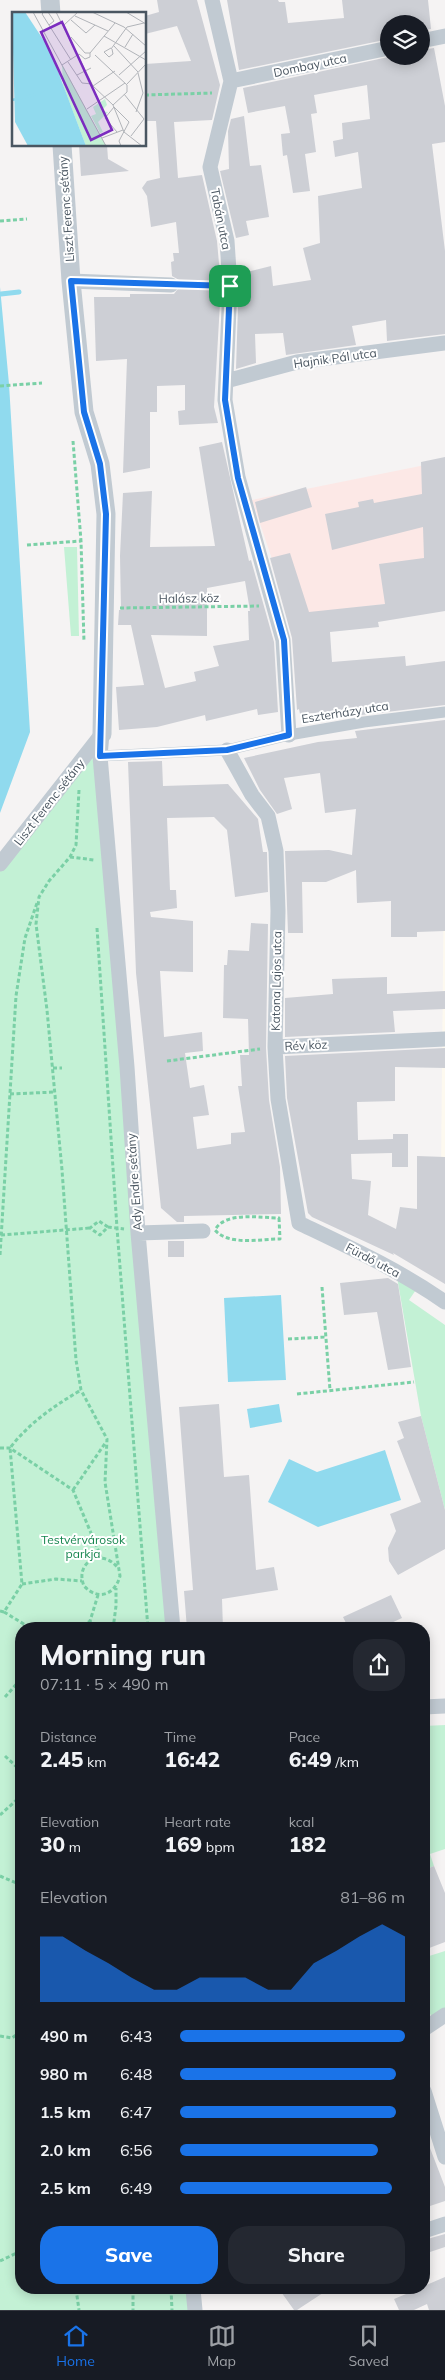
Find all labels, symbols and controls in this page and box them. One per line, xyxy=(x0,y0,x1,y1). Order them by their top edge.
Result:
inset map xyxy=(12,12,146,146)
map controls xyxy=(380,15,430,65)
button: layers xyxy=(380,15,430,65)
street label: Dombay utca xyxy=(272,50,348,80)
street label: Liszt Ferenc sétány xyxy=(55,155,77,262)
street label: Tabán utca xyxy=(208,187,234,251)
pin xyxy=(209,265,251,307)
icon: arrive xyxy=(216,272,244,300)
street label: Hajnik Pál utca xyxy=(293,345,377,371)
street label: Halász köz xyxy=(159,590,219,606)
street label: Eszterházy utca xyxy=(300,698,390,726)
street label: Liszt Ferenc sétány xyxy=(10,755,88,848)
street label: Katona Lajos utca xyxy=(268,931,284,1031)
street label: Rév köz xyxy=(284,1036,328,1054)
street label: Ady Endre sétány xyxy=(123,1132,145,1231)
street label: Fürdő utca xyxy=(343,1239,403,1281)
park label: Testvérvárosok parkja xyxy=(41,1532,126,1561)
text: Morning run xyxy=(40,1637,206,1672)
button: share xyxy=(353,1639,405,1691)
text: 07:11 · 5 × 490 m xyxy=(40,1674,169,1694)
text: Distance xyxy=(40,1728,97,1746)
text: Time xyxy=(164,1728,196,1746)
text: Pace xyxy=(289,1728,320,1746)
text: 2.45 xyxy=(40,1746,83,1772)
text: 16:42 xyxy=(164,1746,220,1772)
text: 6:49 xyxy=(289,1746,332,1772)
text: km xyxy=(83,1753,106,1771)
text: /km xyxy=(332,1753,359,1771)
text: Elevation xyxy=(40,1813,99,1831)
text: Heart rate xyxy=(164,1813,231,1831)
text: kcal xyxy=(289,1813,314,1831)
text: 30 xyxy=(40,1831,65,1857)
text: 169 xyxy=(164,1831,202,1857)
text: 182 xyxy=(289,1831,326,1857)
text: m xyxy=(65,1838,81,1856)
text: bpm xyxy=(202,1838,235,1856)
text: Elevation xyxy=(40,1887,108,1907)
text: 81–86 m xyxy=(340,1887,405,1907)
text: 490 m xyxy=(40,2026,88,2046)
text: 6:43 xyxy=(120,2026,152,2046)
text: 980 m xyxy=(40,2064,88,2084)
text: 6:48 xyxy=(120,2064,152,2084)
text: 1.5 km xyxy=(40,2102,91,2122)
text: 6:47 xyxy=(120,2102,152,2122)
text: 2.0 km xyxy=(40,2140,91,2160)
text: 6:56 xyxy=(120,2140,152,2160)
text: 2.5 km xyxy=(40,2178,91,2198)
text: 6:49 xyxy=(120,2178,152,2198)
button: Save xyxy=(40,2226,218,2284)
button: Share xyxy=(228,2226,405,2284)
tab: Home xyxy=(56,2322,95,2370)
tab: Map xyxy=(207,2322,236,2370)
tab: Saved xyxy=(348,2322,389,2370)

